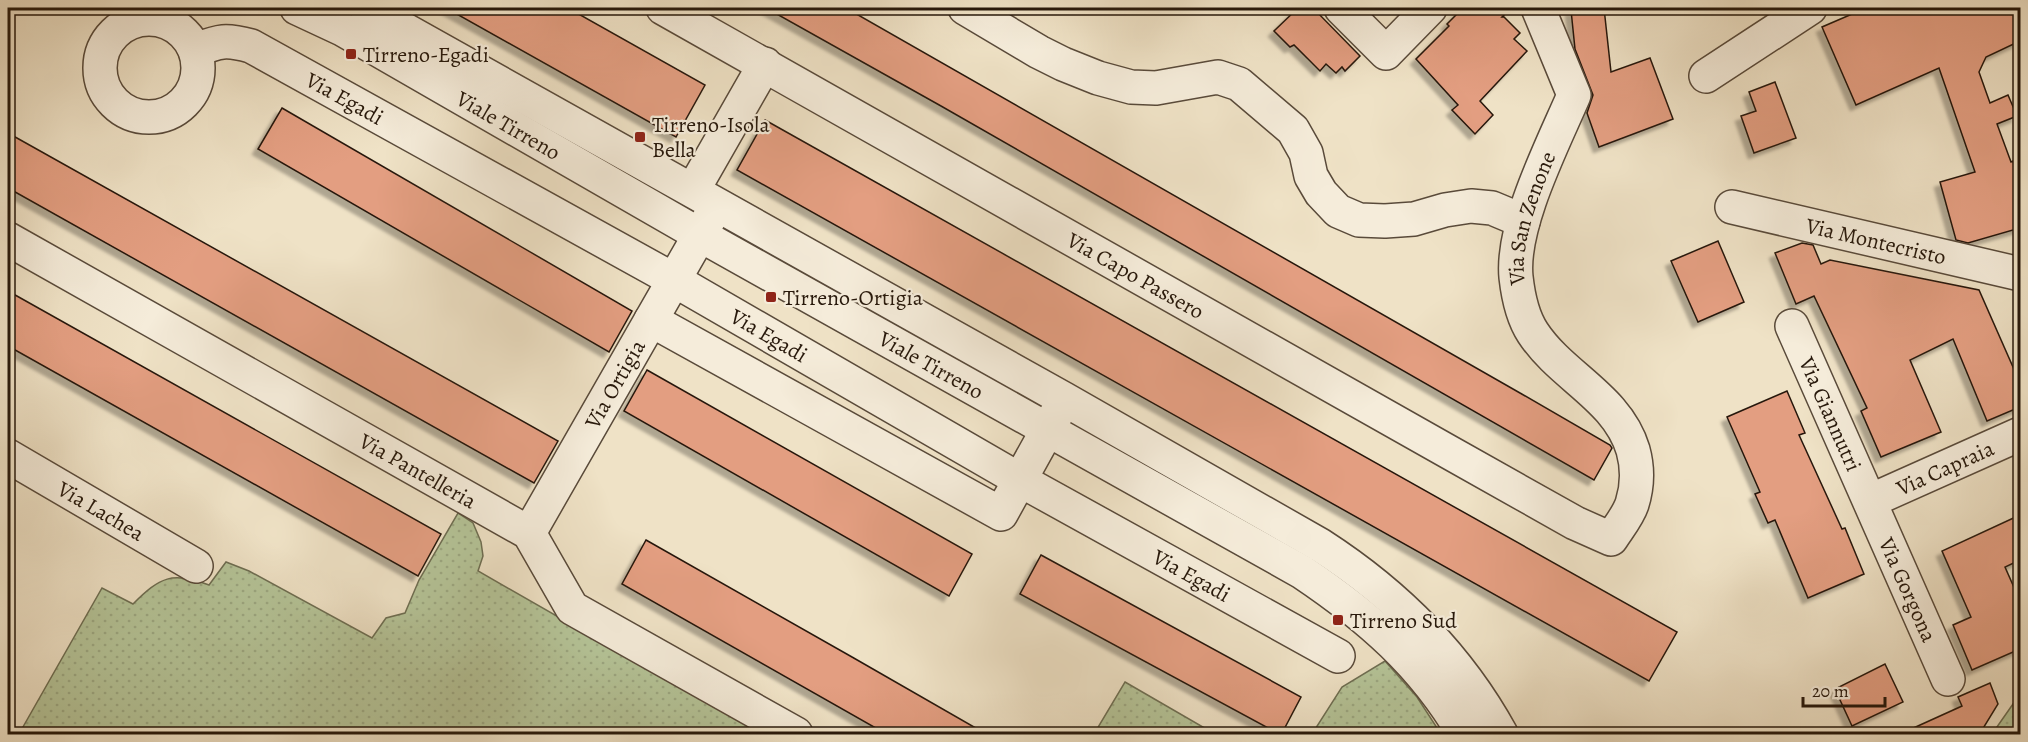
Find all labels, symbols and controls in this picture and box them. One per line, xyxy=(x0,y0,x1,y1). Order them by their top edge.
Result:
place label: Tirreno-Egadi xyxy=(363,40,489,70)
marker: Tirreno-Egadi xyxy=(344,47,358,61)
street label: Via Egadi xyxy=(299,65,389,132)
street label: Viale Tirreno xyxy=(450,83,566,168)
place label: Tirreno-Isola Bella xyxy=(652,110,770,165)
marker: Tirreno-Isola Bella xyxy=(633,130,647,144)
street label: Via San Zenone xyxy=(1501,147,1563,288)
street label: Via Montecristo xyxy=(1802,210,1949,272)
street label: Via Capo Passero xyxy=(1060,225,1209,327)
place label: Tirreno-Ortigia xyxy=(783,283,924,313)
marker: Tirreno-Ortigia xyxy=(764,290,778,304)
street label: Via Egadi xyxy=(724,301,813,370)
street label: Viale Tirreno xyxy=(872,324,989,407)
street label: Via Ortigia xyxy=(577,334,653,435)
street label: Via Giannutri xyxy=(1791,351,1868,476)
street label: Via Pantelleria xyxy=(353,426,482,517)
street label: Via Capraia xyxy=(1891,433,2000,504)
street label: Via Lachea xyxy=(51,474,150,549)
street label: Via Gorgona xyxy=(1871,532,1944,647)
street label: Via Egadi xyxy=(1146,542,1236,610)
place label: Tirreno Sud xyxy=(1350,606,1457,636)
marker: Tirreno Sud xyxy=(1331,613,1345,627)
scale bar xyxy=(1803,670,1886,708)
text: 20 m xyxy=(1812,679,1849,703)

